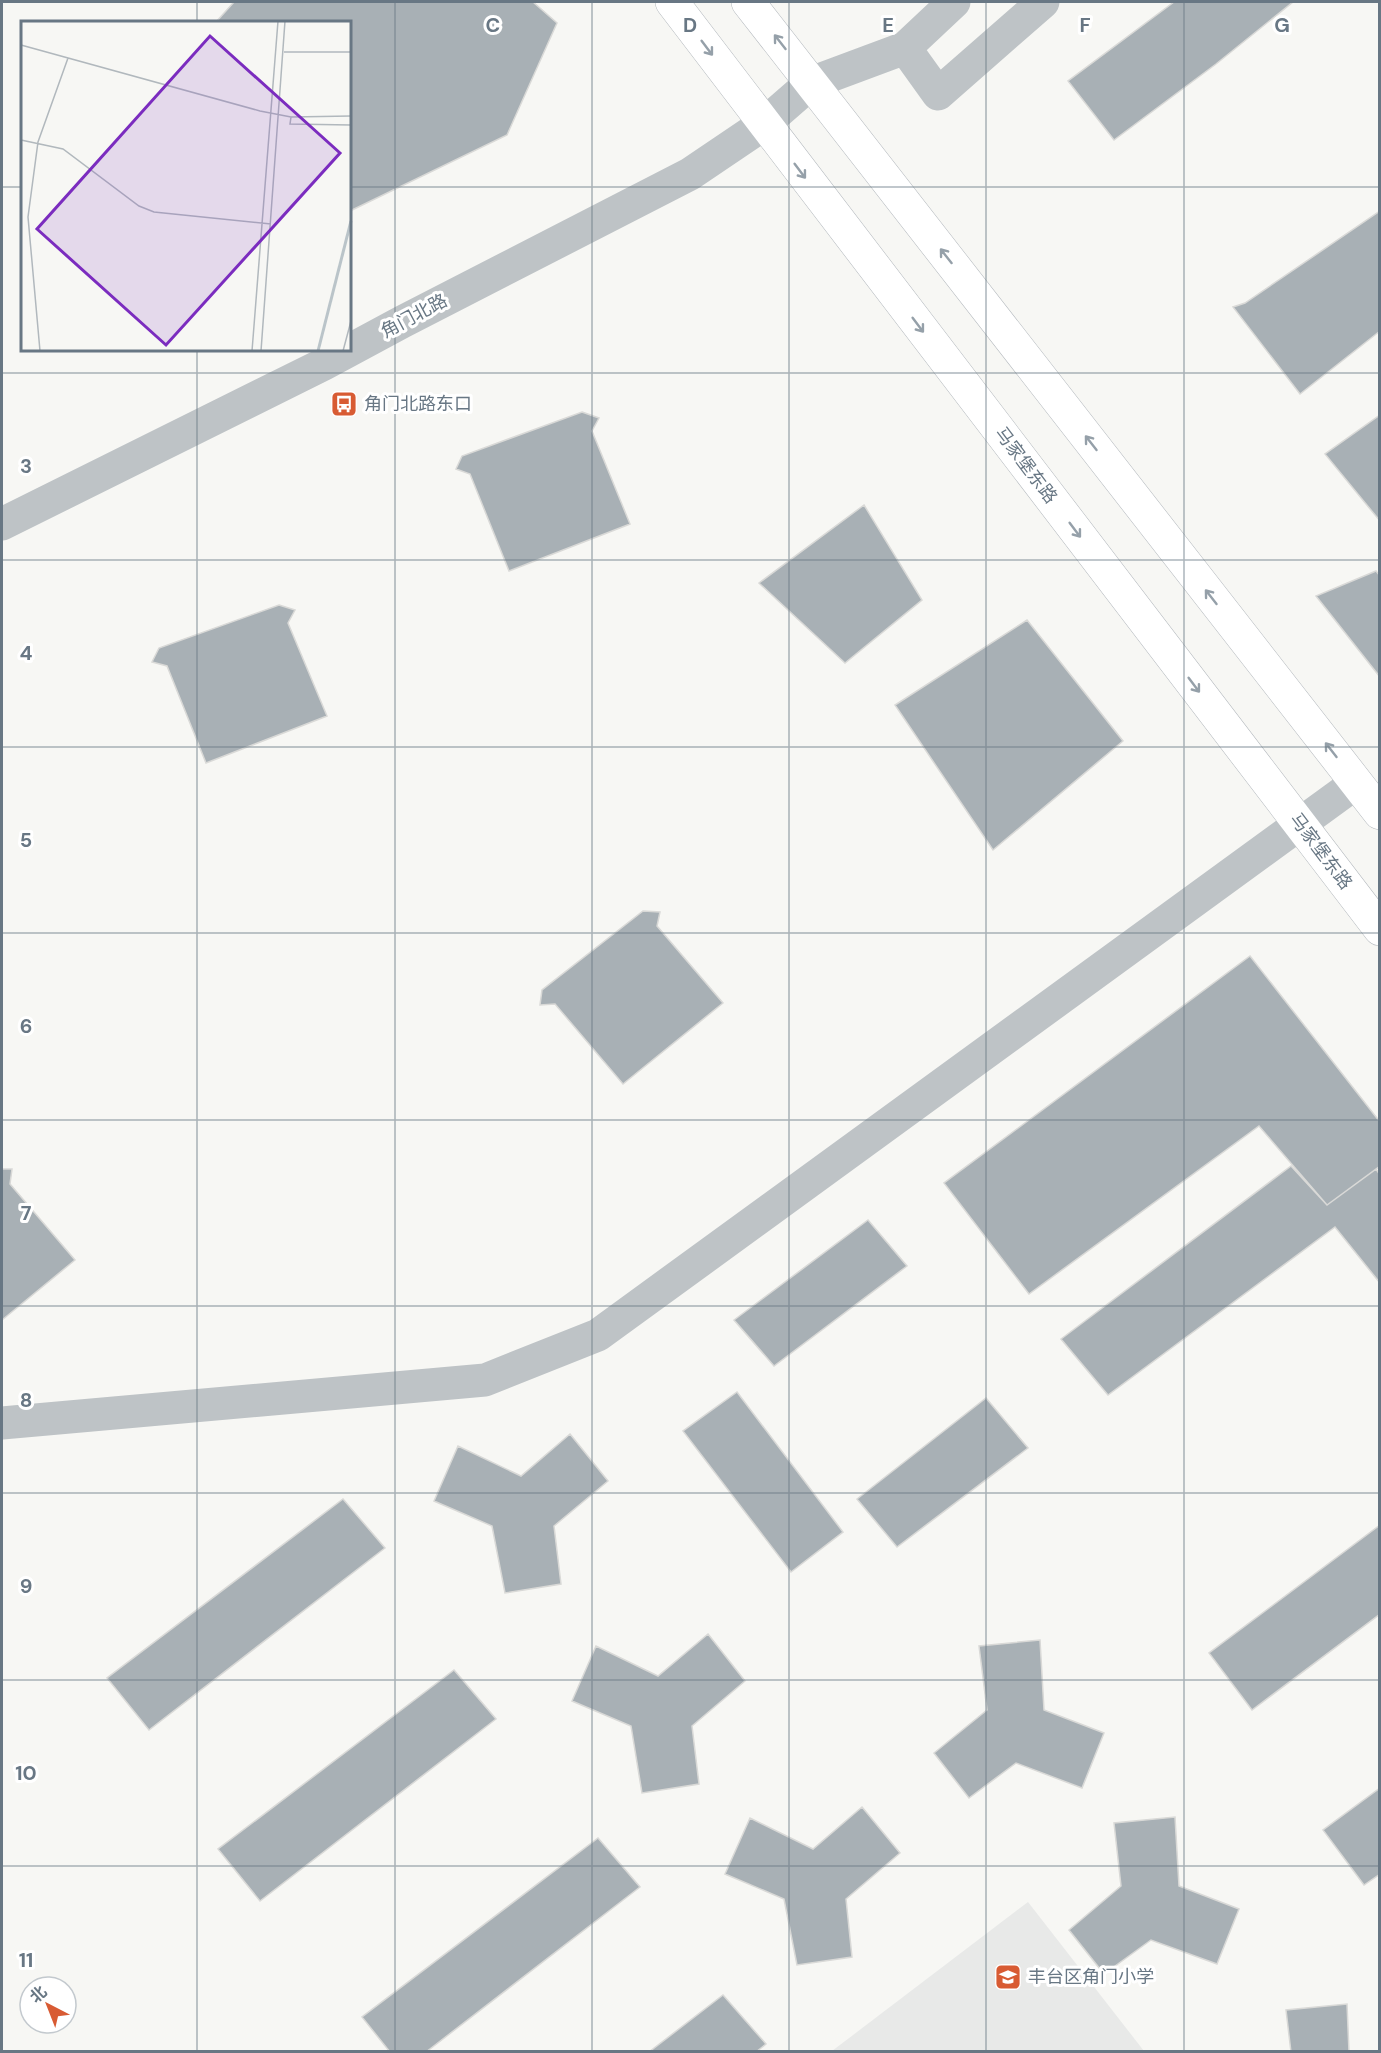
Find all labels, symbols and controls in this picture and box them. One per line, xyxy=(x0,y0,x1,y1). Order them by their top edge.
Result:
text: C xyxy=(486,12,500,38)
text: D xyxy=(683,12,697,38)
text: E xyxy=(882,12,894,38)
text: F xyxy=(1079,12,1091,38)
text: G xyxy=(1274,12,1290,38)
inset map xyxy=(21,21,351,351)
one-way arrow xyxy=(773,34,786,50)
one-way arrow xyxy=(701,40,713,56)
one-way arrow xyxy=(793,162,806,178)
one-way arrow xyxy=(939,248,952,264)
street label: 角门北路 xyxy=(377,289,451,343)
one-way arrow xyxy=(912,317,925,333)
bus stop icon: 角门北路东口 xyxy=(329,389,359,419)
place label: 角门北路东口 xyxy=(364,392,472,416)
street label: 马家堡东路 xyxy=(989,422,1063,508)
one-way arrow xyxy=(1085,435,1098,451)
text: 3 xyxy=(20,453,32,479)
one-way arrow xyxy=(1069,522,1082,538)
one-way arrow xyxy=(1205,589,1218,605)
text: 4 xyxy=(20,640,33,666)
one-way arrow xyxy=(1187,677,1200,693)
one-way arrow xyxy=(1324,743,1337,759)
street label: 马家堡东路 xyxy=(1284,808,1358,894)
text: 5 xyxy=(20,827,32,853)
text: 6 xyxy=(20,1013,32,1039)
text: 7 xyxy=(21,1200,32,1226)
text: 8 xyxy=(20,1387,32,1413)
text: 9 xyxy=(20,1573,32,1599)
text: 10 xyxy=(15,1760,37,1786)
text: 11 xyxy=(19,1947,33,1973)
school or university icon: 丰台区角门小学 xyxy=(993,1962,1023,1992)
place label: 丰台区角门小学 xyxy=(1028,1965,1154,1989)
north arrow xyxy=(18,1975,78,2035)
text: 北 xyxy=(25,1981,51,2007)

